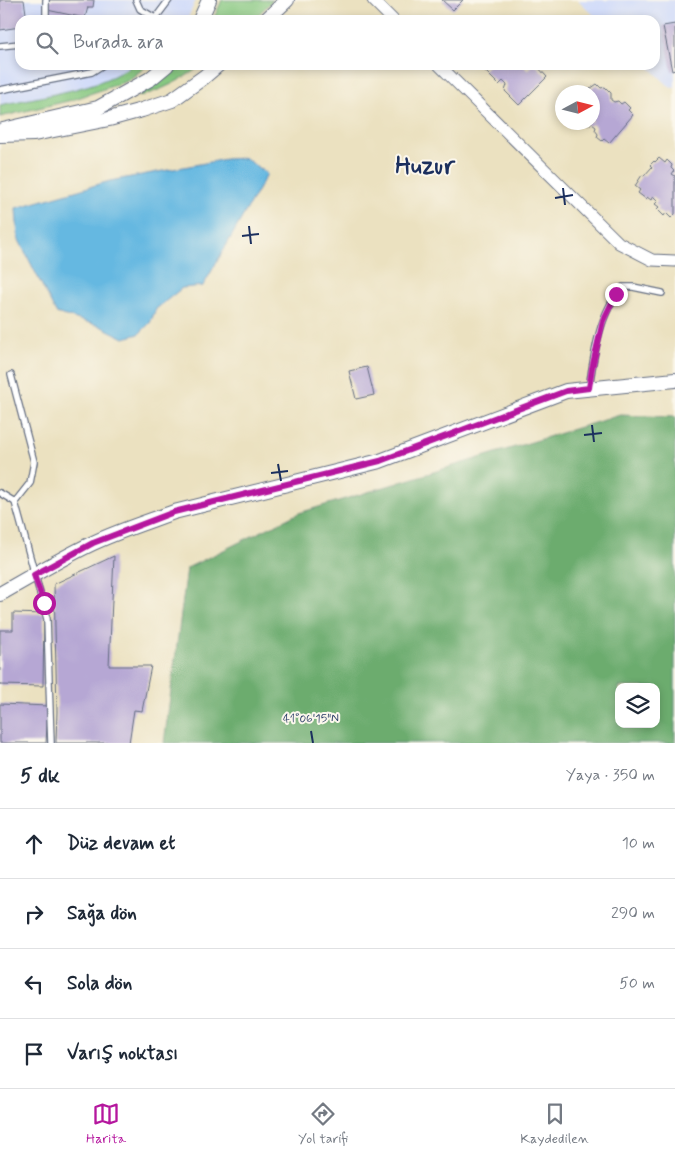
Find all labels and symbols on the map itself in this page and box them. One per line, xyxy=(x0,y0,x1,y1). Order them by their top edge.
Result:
north arrow xyxy=(555,85,600,130)
district label: Huzur xyxy=(395,151,456,182)
route end xyxy=(605,283,628,306)
route start xyxy=(33,592,56,615)
text: 41°06'15"N xyxy=(283,711,339,727)

